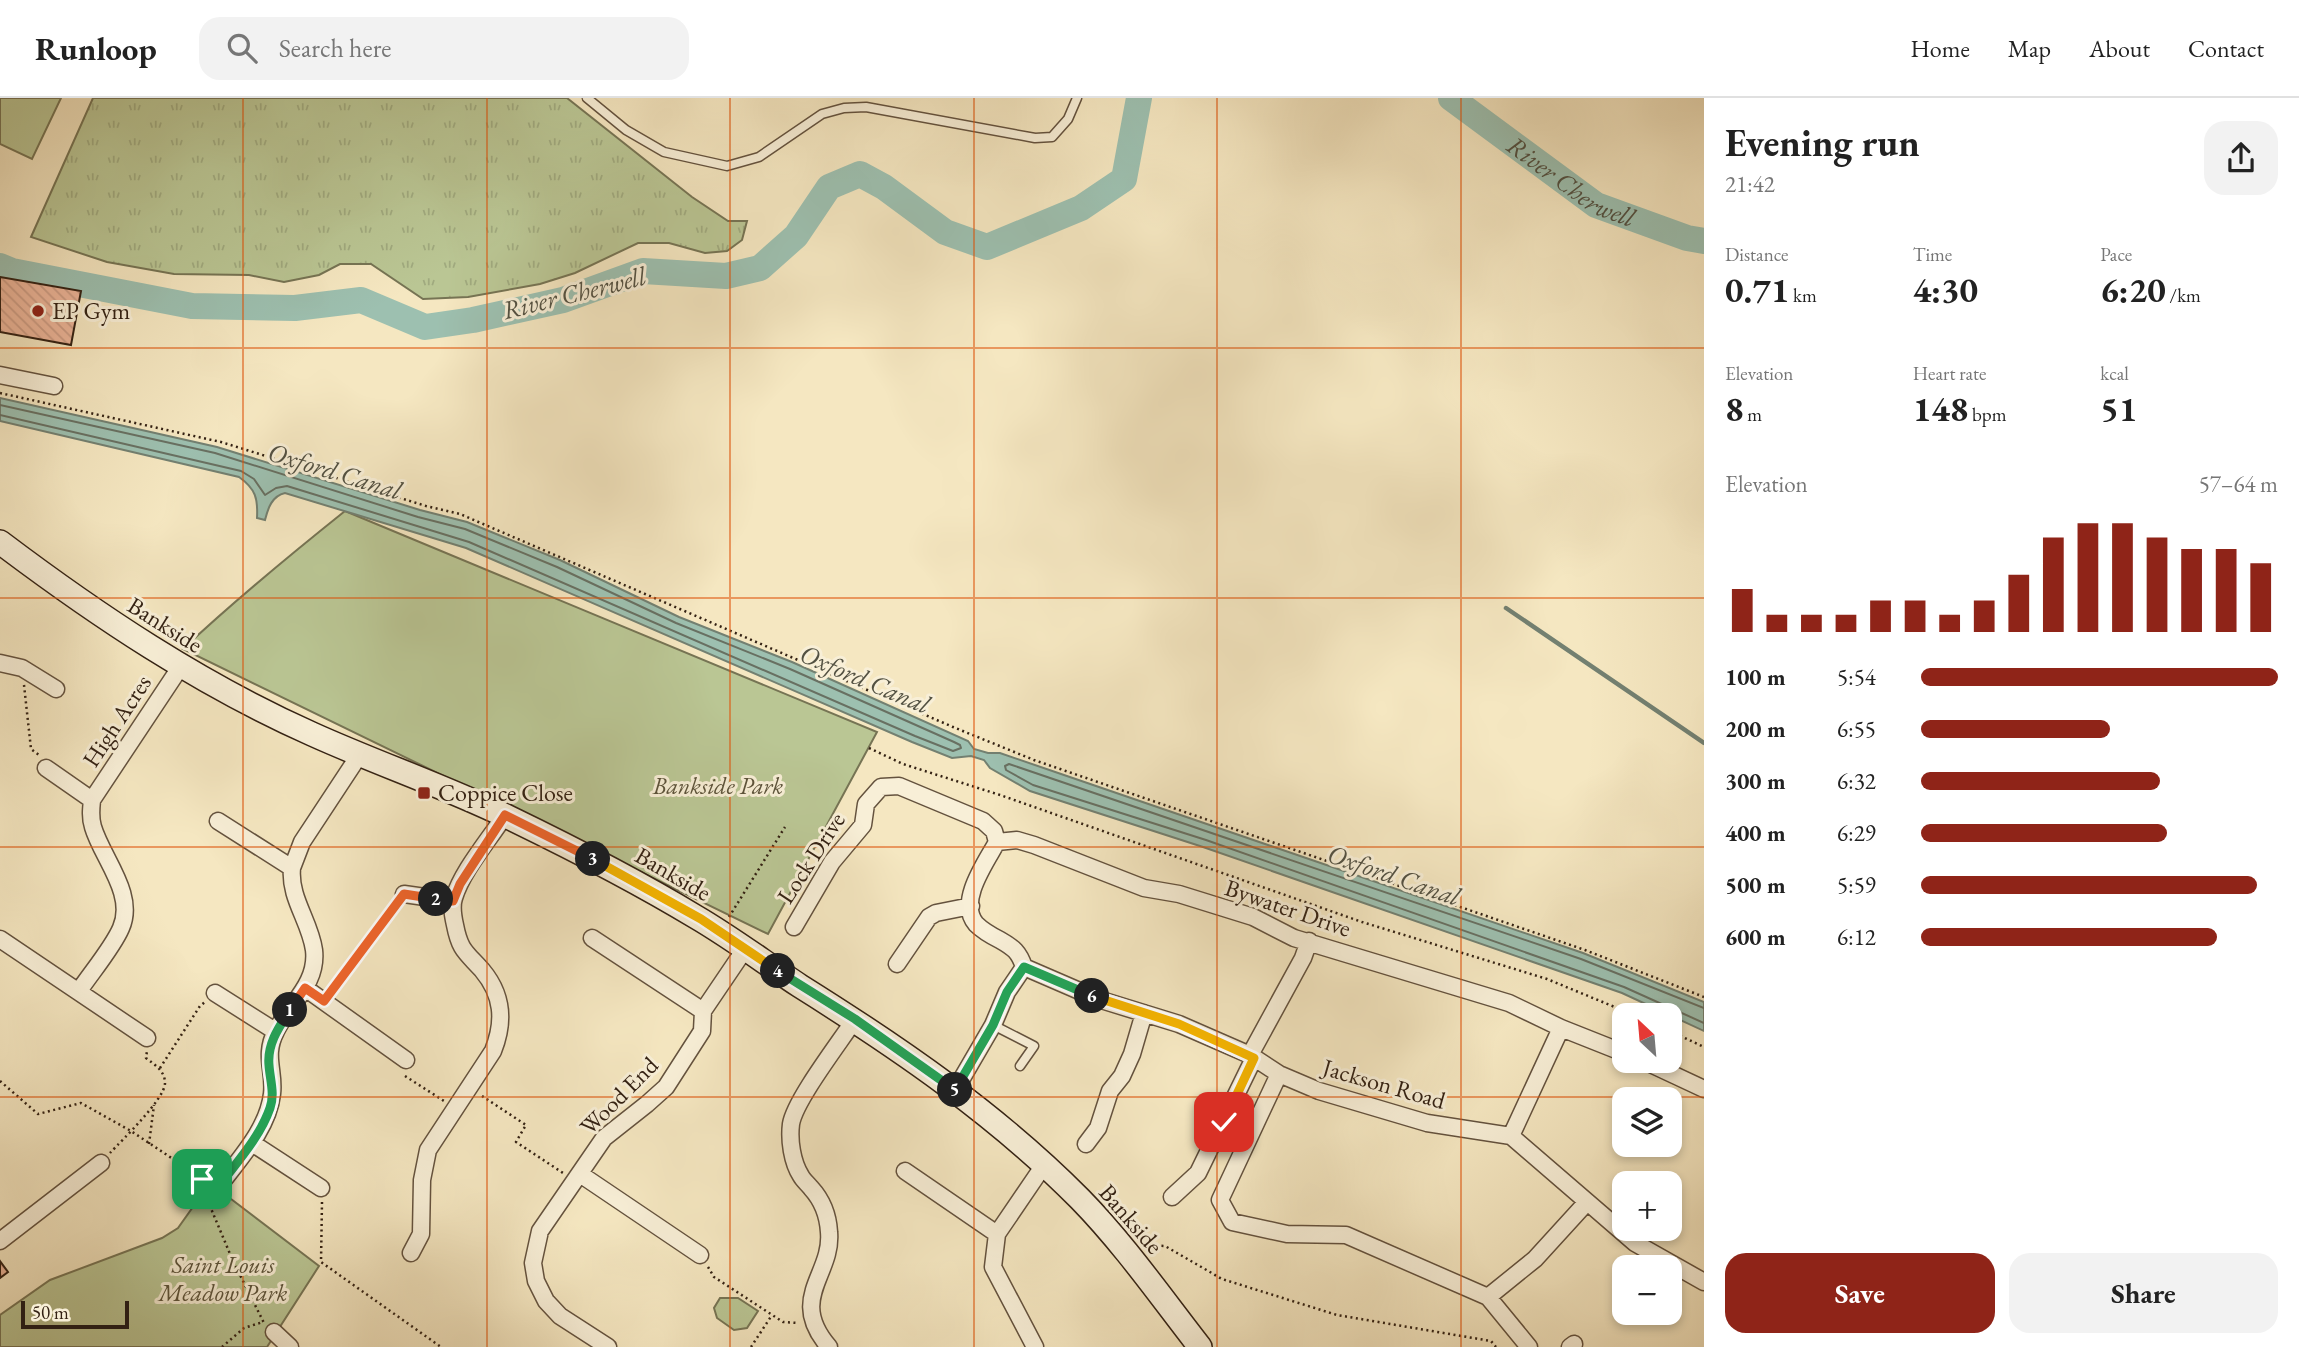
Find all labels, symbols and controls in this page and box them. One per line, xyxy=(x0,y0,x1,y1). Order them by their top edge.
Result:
search box xyxy=(199,17,689,80)
text: Runloop xyxy=(35,27,157,70)
icon: search xyxy=(223,29,261,67)
text: Search here xyxy=(279,31,391,65)
text: Home xyxy=(1910,33,1970,64)
text: Map xyxy=(2008,33,2051,64)
text: About xyxy=(2089,33,2150,64)
text: Contact xyxy=(2188,33,2264,64)
text: Evening run xyxy=(1725,118,1920,167)
button: share xyxy=(2204,121,2278,195)
water label: River Cherwell xyxy=(1500,128,1640,235)
text: 21:42 xyxy=(1725,169,1775,199)
text: Distance xyxy=(1725,242,1788,267)
text: Time xyxy=(1913,242,1952,267)
text: Pace xyxy=(2100,242,2132,267)
water label: River Cherwell xyxy=(499,259,650,327)
text: 0.71 xyxy=(1725,267,1789,312)
text: 4:30 xyxy=(1913,267,1978,312)
text: 6:20 xyxy=(2100,267,2166,312)
text: km xyxy=(1789,283,1817,308)
text: /km xyxy=(2166,283,2201,308)
place label: EP Gym xyxy=(52,295,131,326)
marker: EP Gym xyxy=(30,303,46,319)
text: Elevation xyxy=(1725,361,1793,386)
text: Heart rate xyxy=(1913,361,1986,386)
text: kcal xyxy=(2100,361,2129,386)
text: 8 xyxy=(1725,386,1744,431)
text: 148 xyxy=(1913,386,1968,431)
text: 51 xyxy=(2100,386,2137,431)
text: m xyxy=(1744,402,1762,427)
text: bpm xyxy=(1968,402,2006,427)
water label: Oxford Canal xyxy=(264,435,407,508)
text: Elevation xyxy=(1725,469,1808,499)
text: 57–64 m xyxy=(2199,469,2278,499)
street label: Bankside xyxy=(122,590,209,660)
water label: Oxford Canal xyxy=(795,636,936,722)
text: 100 m xyxy=(1725,662,1786,692)
text: 5:54 xyxy=(1837,662,1876,692)
street label: High Acres xyxy=(75,669,158,773)
text: 200 m xyxy=(1725,714,1786,744)
text: 6:55 xyxy=(1837,714,1876,744)
text: 300 m xyxy=(1725,766,1786,796)
text: 6:32 xyxy=(1837,766,1876,796)
park label: Bankside Park xyxy=(652,770,783,801)
place label: Coppice Close xyxy=(438,777,573,808)
marker: Coppice Close xyxy=(416,785,432,801)
street label: Lock Drive xyxy=(770,806,852,909)
text: 400 m xyxy=(1725,818,1786,848)
text: 6:29 xyxy=(1837,818,1876,848)
water label: Oxford Canal xyxy=(1323,836,1465,914)
street label: Bankside xyxy=(630,839,717,908)
pin: 3 xyxy=(576,842,610,876)
text: 3 xyxy=(587,846,598,871)
text: 500 m xyxy=(1725,870,1786,900)
text: 5:59 xyxy=(1837,870,1876,900)
street label: Bywater Drive xyxy=(1221,872,1355,944)
pin: 2 xyxy=(418,882,453,916)
text: 2 xyxy=(430,886,441,911)
text: 600 m xyxy=(1725,922,1786,952)
text: 6:12 xyxy=(1837,922,1876,952)
pin: 4 xyxy=(760,954,796,988)
text: 4 xyxy=(772,958,783,983)
pin: 6 xyxy=(1074,978,1110,1014)
text: 6 xyxy=(1086,983,1097,1008)
pin: 1 xyxy=(272,992,308,1028)
text: 1 xyxy=(284,997,295,1022)
north arrow xyxy=(1612,1003,1682,1073)
map controls xyxy=(1612,1003,1682,1325)
street label: Wood End xyxy=(573,1049,665,1141)
street label: Jackson Road xyxy=(1317,1051,1450,1116)
pin: 5 xyxy=(937,1072,972,1108)
text: 5 xyxy=(949,1077,960,1102)
button: layers xyxy=(1612,1087,1682,1157)
pin xyxy=(1194,1092,1254,1152)
icon: check xyxy=(1205,1103,1243,1141)
pin xyxy=(172,1149,232,1209)
icon: arrive xyxy=(183,1160,221,1198)
button: + xyxy=(1612,1171,1682,1241)
street label: Bankside xyxy=(1093,1177,1170,1260)
park label: Saint Louis Meadow Park xyxy=(157,1249,287,1308)
button: Save xyxy=(1725,1253,1995,1333)
button: Share xyxy=(2009,1253,2278,1333)
button: − xyxy=(1612,1255,1682,1325)
scale bar xyxy=(21,1298,130,1330)
text: 50 m xyxy=(32,1300,69,1325)

